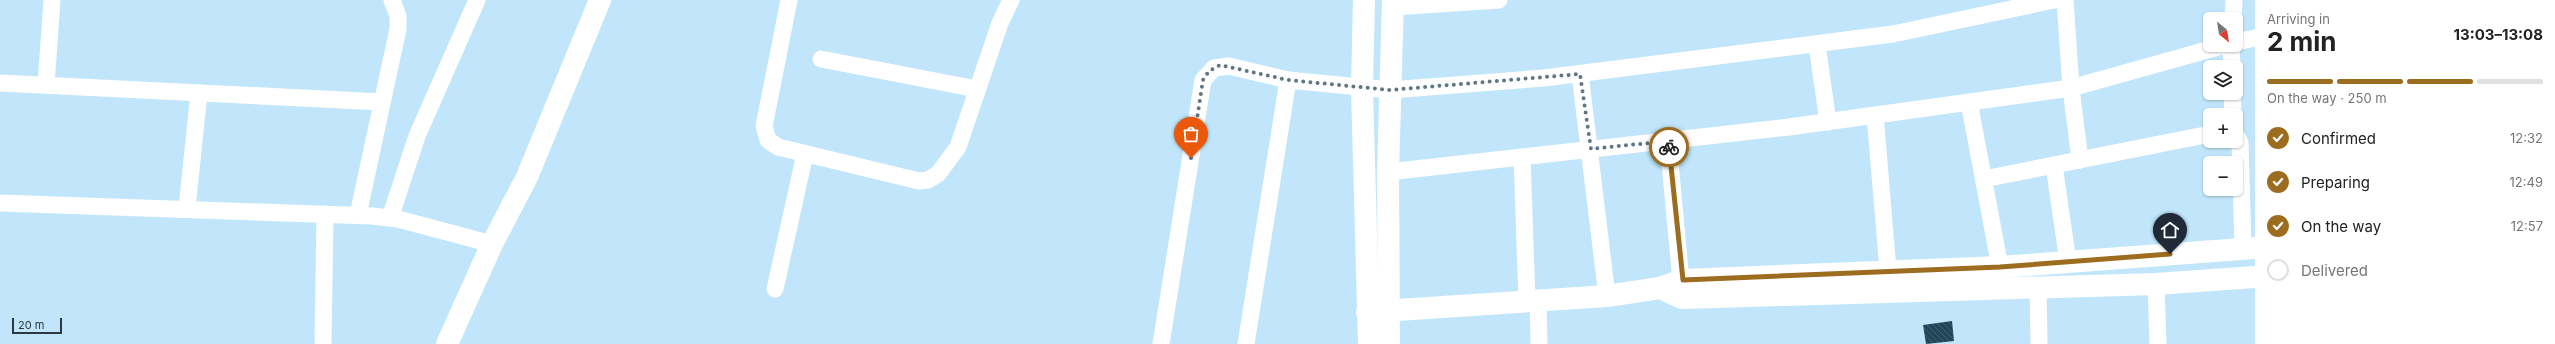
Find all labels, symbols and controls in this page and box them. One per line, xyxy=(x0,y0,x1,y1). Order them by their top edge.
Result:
text: Arriving in xyxy=(2267,11,2330,27)
north arrow xyxy=(2203,12,2243,52)
map controls xyxy=(2203,12,2243,196)
text: 13:03–13:08 xyxy=(2454,25,2543,44)
text: 2 min xyxy=(2267,26,2337,57)
button: layers xyxy=(2203,60,2243,100)
text: On the way · 250 m xyxy=(2267,90,2387,106)
button: + xyxy=(2203,108,2243,148)
pin xyxy=(1174,117,1208,158)
icon: bag xyxy=(1180,123,1202,145)
courier xyxy=(1649,127,1689,167)
icon: check xyxy=(2267,127,2289,149)
text: Confirmed xyxy=(2301,129,2376,148)
text: 12:32 xyxy=(2510,130,2543,146)
icon: bike xyxy=(1658,136,1680,158)
button: − xyxy=(2203,156,2243,196)
icon: check xyxy=(2267,171,2289,193)
text: Preparing xyxy=(2301,173,2370,192)
text: 12:49 xyxy=(2510,174,2543,190)
pin xyxy=(2153,213,2187,254)
icon: check xyxy=(2267,215,2289,237)
text: On the way xyxy=(2301,217,2381,236)
text: 12:57 xyxy=(2511,218,2543,234)
icon: home xyxy=(2159,219,2181,241)
text: Delivered xyxy=(2301,261,2368,280)
scale bar xyxy=(12,316,62,335)
text: 20 m xyxy=(18,318,44,332)

